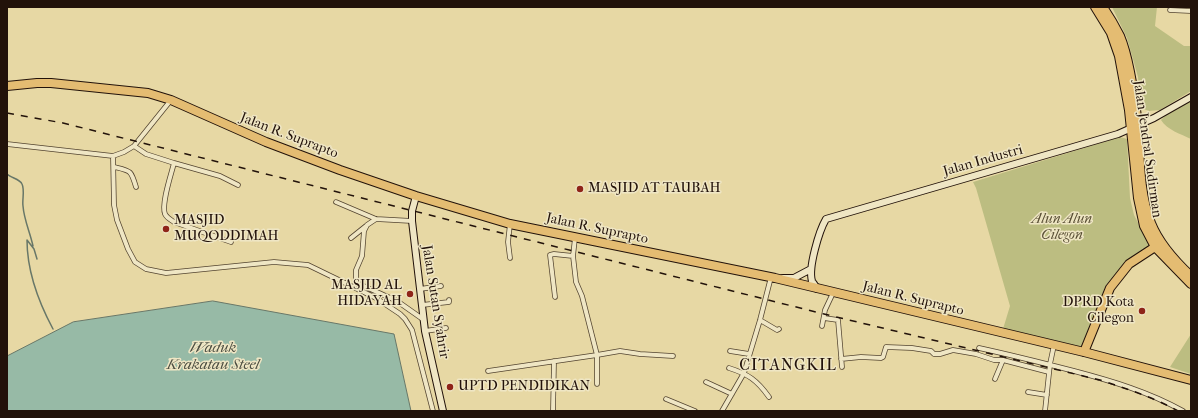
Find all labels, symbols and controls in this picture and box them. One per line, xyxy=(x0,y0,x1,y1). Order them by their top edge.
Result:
street label: Jalan Jendral Sudirman xyxy=(1129,79,1165,219)
street label: Jalan R. Suprapto xyxy=(238,110,340,162)
street label: Jalan Industri xyxy=(941,142,1025,180)
place label: MASJID AT TAUBAH xyxy=(588,181,721,197)
marker: MASJID AT TAUBAH xyxy=(575,184,585,194)
street label: Jalan R. Suprapto xyxy=(544,210,650,248)
park label: Alun Alun Cilegon xyxy=(1032,212,1092,244)
place label: MASJID MUQODDIMAH xyxy=(174,213,279,246)
marker: MASJID MUQODDIMAH xyxy=(161,224,171,234)
street label: Jalan Sutan Syahrir xyxy=(418,244,452,360)
place label: MASJID AL HIDAYAH xyxy=(331,278,402,310)
street label: Jalan R. Suprapto xyxy=(861,278,965,320)
marker: MASJID AL HIDAYAH xyxy=(405,289,415,299)
place label: DPRD Kota Cilegon xyxy=(1063,295,1134,328)
marker: DPRD Kota Cilegon xyxy=(1137,306,1147,316)
water label: Waduk Krakatau Steel xyxy=(167,339,259,374)
district label: CITANGKIL xyxy=(739,356,837,376)
place label: UPTD PENDIDIKAN xyxy=(458,379,590,395)
marker: UPTD PENDIDIKAN xyxy=(445,382,455,392)

